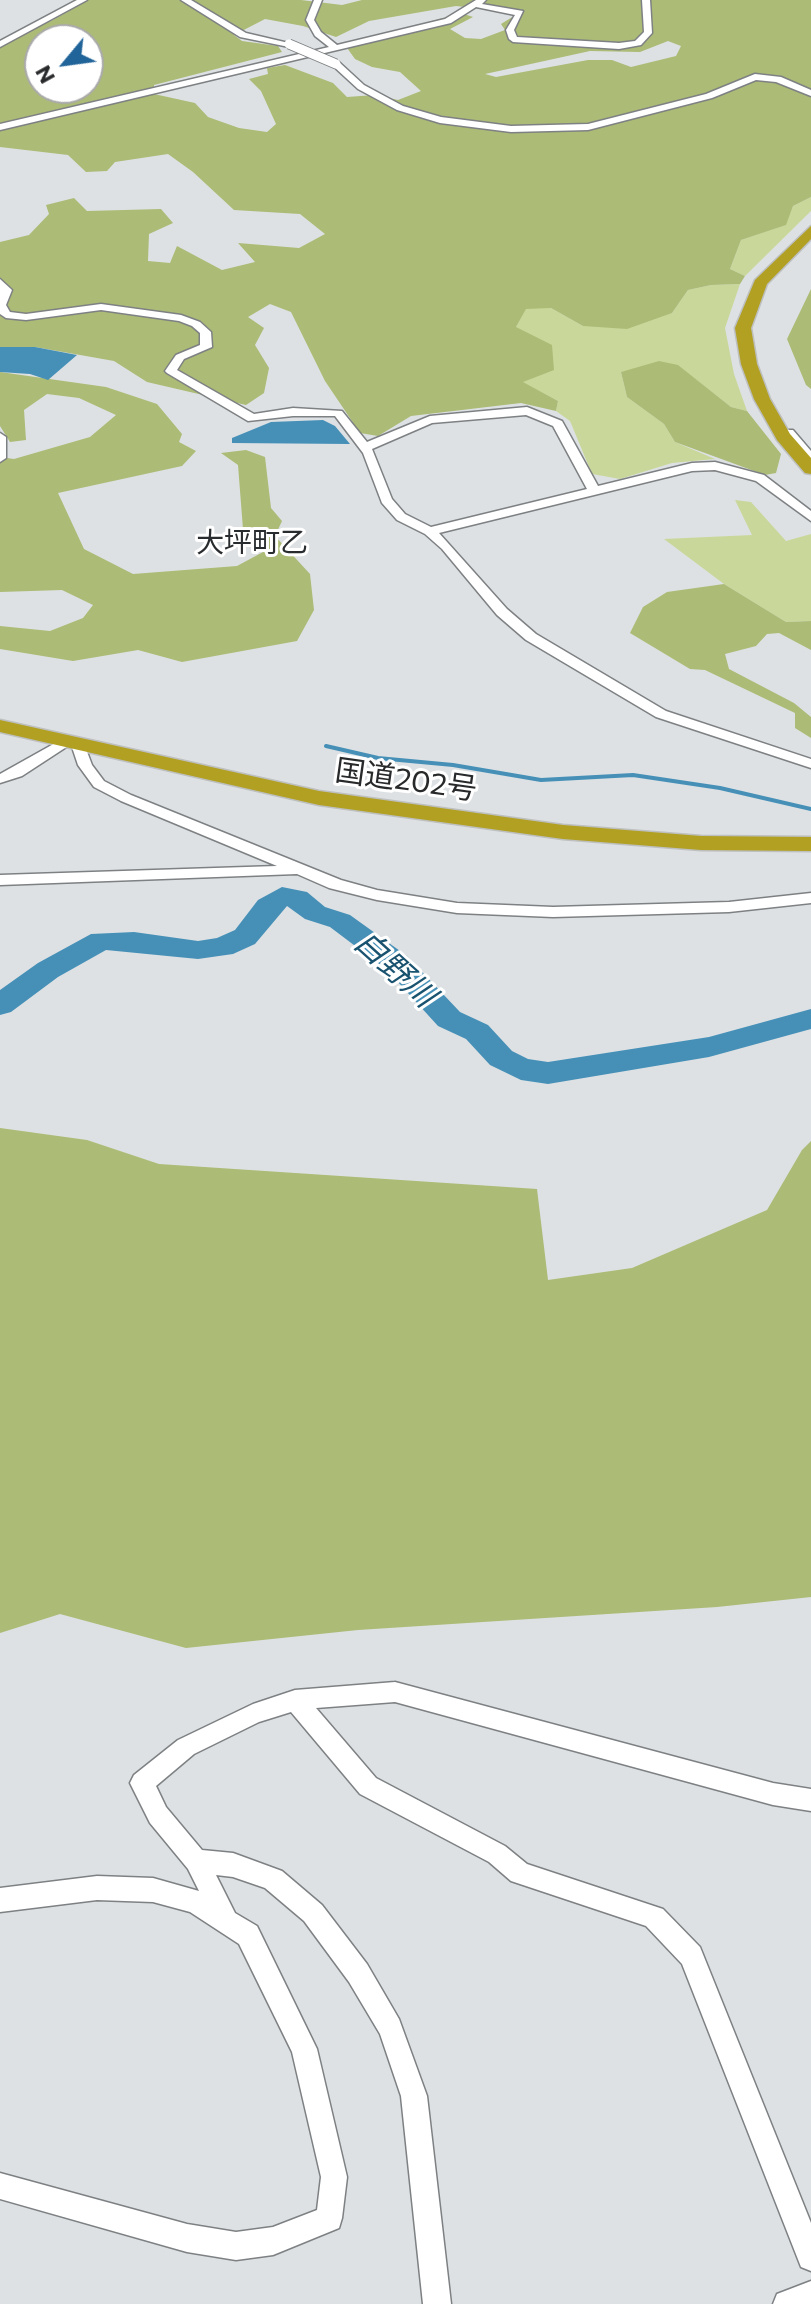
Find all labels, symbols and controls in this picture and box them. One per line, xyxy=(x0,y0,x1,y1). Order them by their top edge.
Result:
north arrow xyxy=(24,24,104,104)
text: N xyxy=(29,61,60,89)
district label: 大坪町乙 xyxy=(196,526,308,560)
street label: 国道202号 xyxy=(333,752,479,808)
water label: 白野川 xyxy=(346,923,444,1015)

